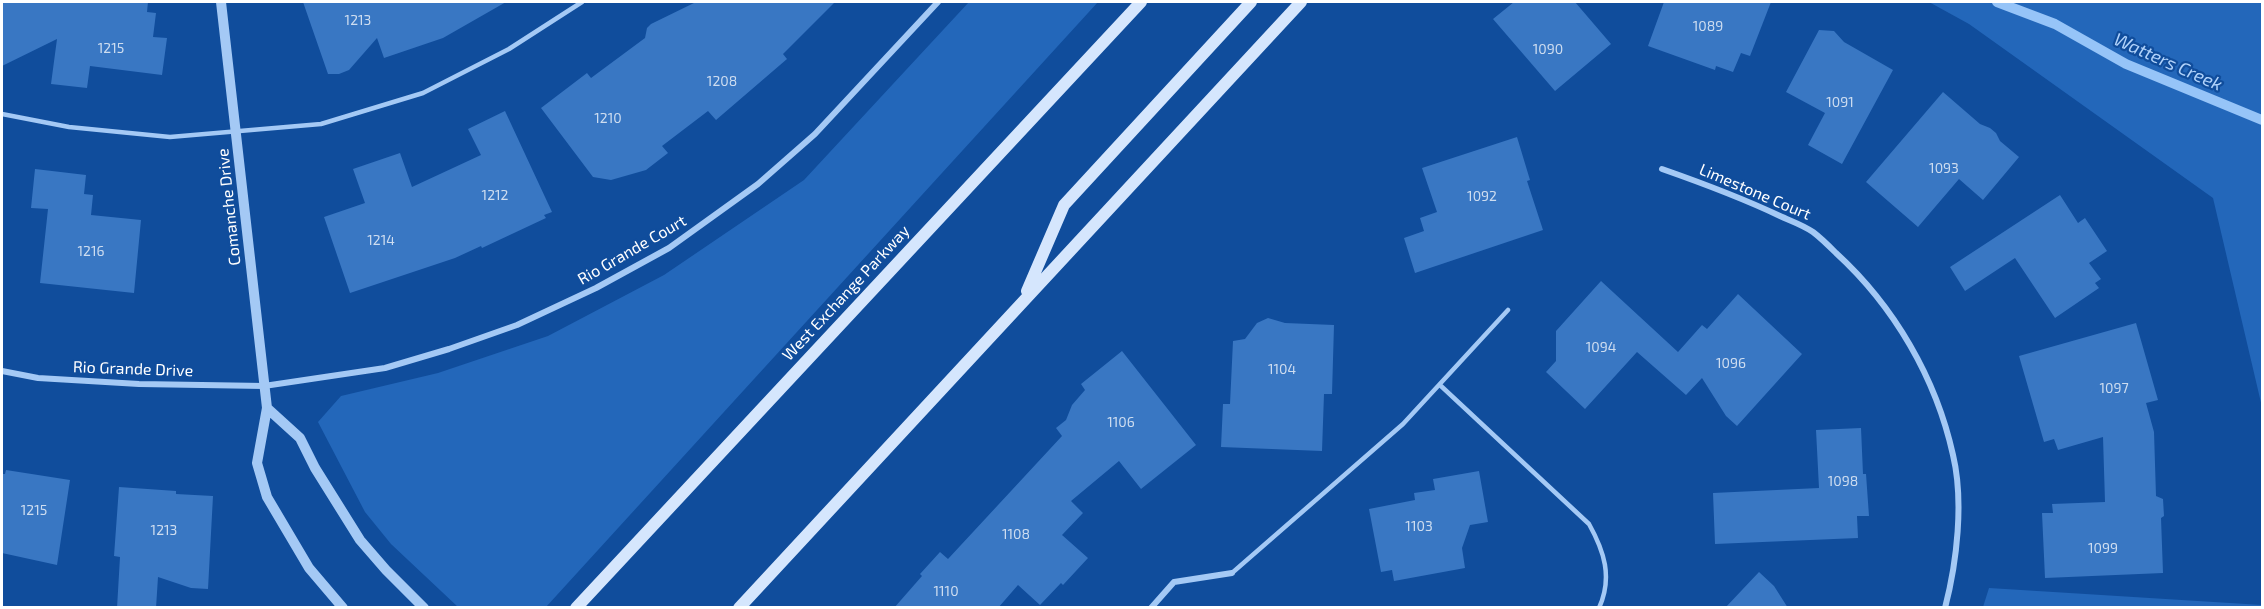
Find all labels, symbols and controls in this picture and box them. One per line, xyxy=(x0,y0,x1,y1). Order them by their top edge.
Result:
house number: 1213 xyxy=(345,12,371,28)
house number: 1089 xyxy=(1693,18,1723,34)
water label: Watters Creek xyxy=(2110,28,2226,96)
house number: 1215 xyxy=(98,40,124,56)
house number: 1090 xyxy=(1533,41,1563,57)
house number: 1208 xyxy=(707,73,737,89)
house number: 1091 xyxy=(1826,94,1854,110)
house number: 1210 xyxy=(594,110,622,126)
street label: Comanche Drive xyxy=(213,148,245,266)
street label: Limestone Court xyxy=(1696,160,1814,224)
house number: 1093 xyxy=(1929,160,1959,176)
house number: 1212 xyxy=(482,187,508,203)
house number: 1092 xyxy=(1467,188,1497,204)
street label: Rio Grande Court xyxy=(574,211,690,289)
street label: West Exchange Parkway xyxy=(778,221,914,365)
house number: 1214 xyxy=(367,232,395,248)
house number: 1216 xyxy=(77,243,105,259)
house number: 1094 xyxy=(1586,339,1616,355)
house number: 1096 xyxy=(1716,355,1746,371)
street label: Rio Grande Drive xyxy=(73,357,193,381)
house number: 1104 xyxy=(1268,361,1296,377)
house number: 1097 xyxy=(2099,380,2129,396)
house number: 1106 xyxy=(1107,414,1135,430)
house number: 1098 xyxy=(1828,473,1858,489)
house number: 1215 xyxy=(21,502,47,518)
house number: 1103 xyxy=(1405,518,1433,534)
house number: 1213 xyxy=(151,522,177,538)
house number: 1108 xyxy=(1002,526,1030,542)
house number: 1099 xyxy=(2088,540,2118,556)
house number: 1110 xyxy=(933,583,959,599)

